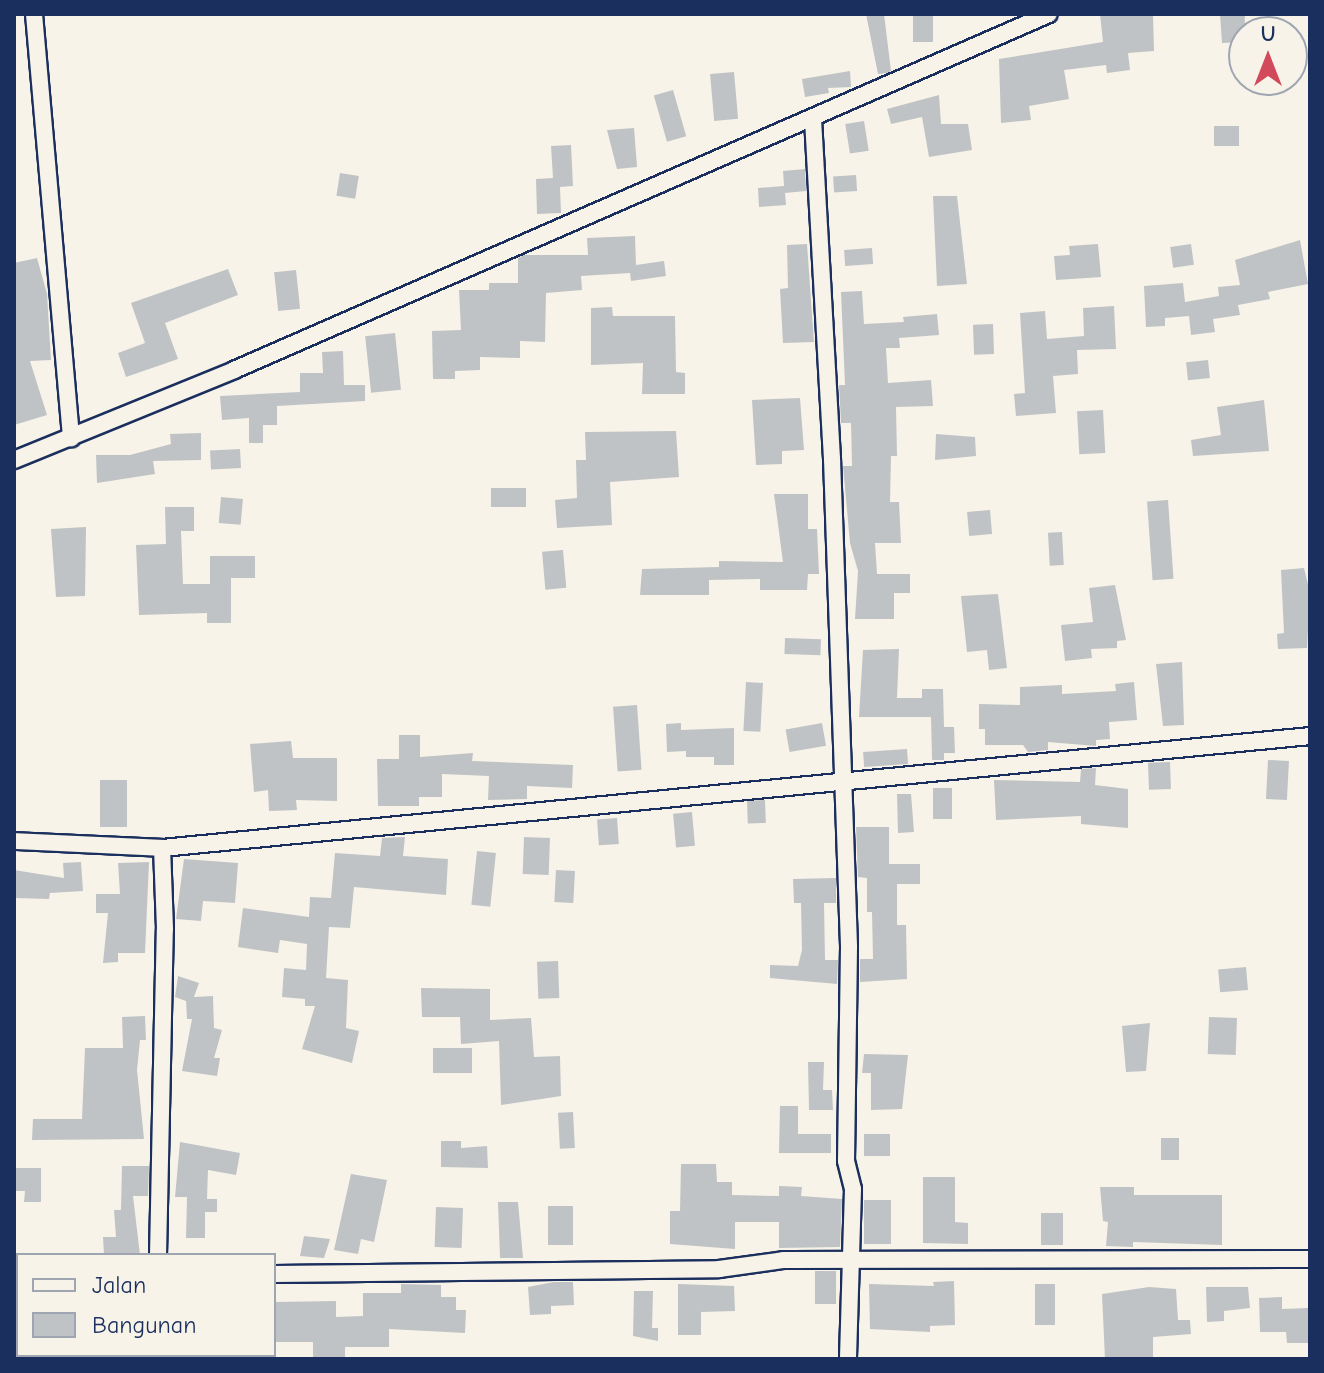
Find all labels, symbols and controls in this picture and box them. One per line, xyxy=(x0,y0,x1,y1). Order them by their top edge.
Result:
north arrow xyxy=(1228,16,1308,96)
text: U xyxy=(1261,21,1275,47)
legend xyxy=(16,1253,276,1357)
text: Jalan xyxy=(92,1271,146,1299)
text: Bangunan xyxy=(92,1311,196,1339)

